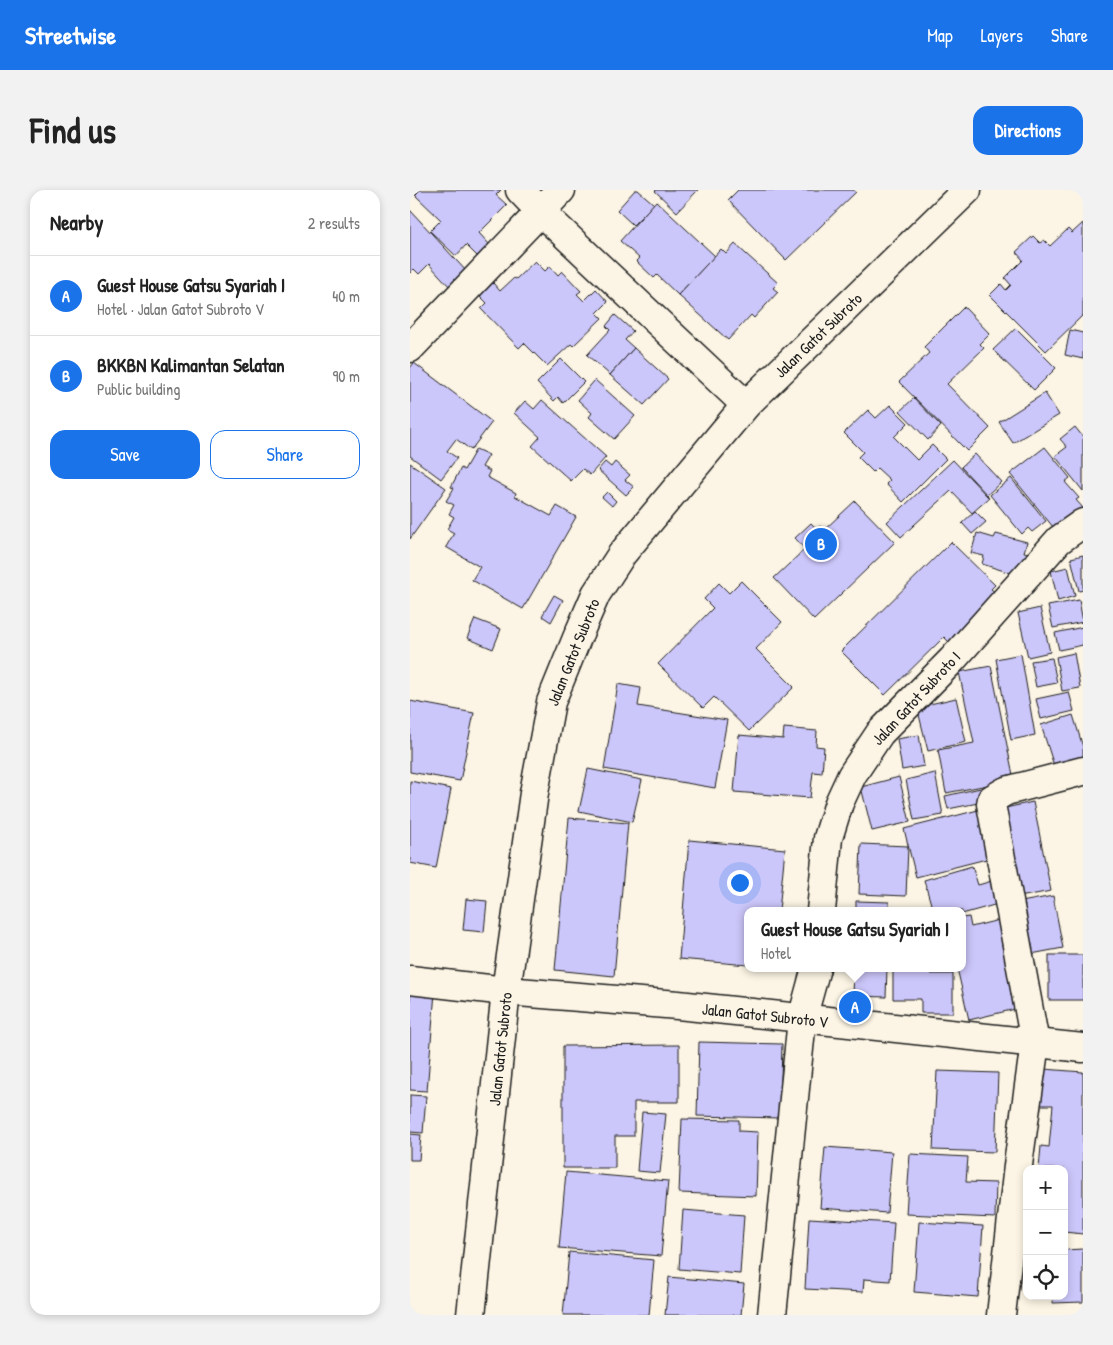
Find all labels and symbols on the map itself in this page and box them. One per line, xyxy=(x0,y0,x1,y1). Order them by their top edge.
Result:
street label: Jalan Gatot Subroto xyxy=(769,287,867,382)
pin: B xyxy=(805,525,837,563)
street label: Jalan Gatot Subroto xyxy=(542,595,605,709)
street label: Jalan Gatot Subroto I xyxy=(867,646,965,750)
your location xyxy=(727,870,753,896)
pin: A xyxy=(839,988,871,1026)
street label: Jalan Gatot Subroto xyxy=(483,991,517,1107)
street label: Jalan Gatot Subroto V xyxy=(701,997,829,1033)

